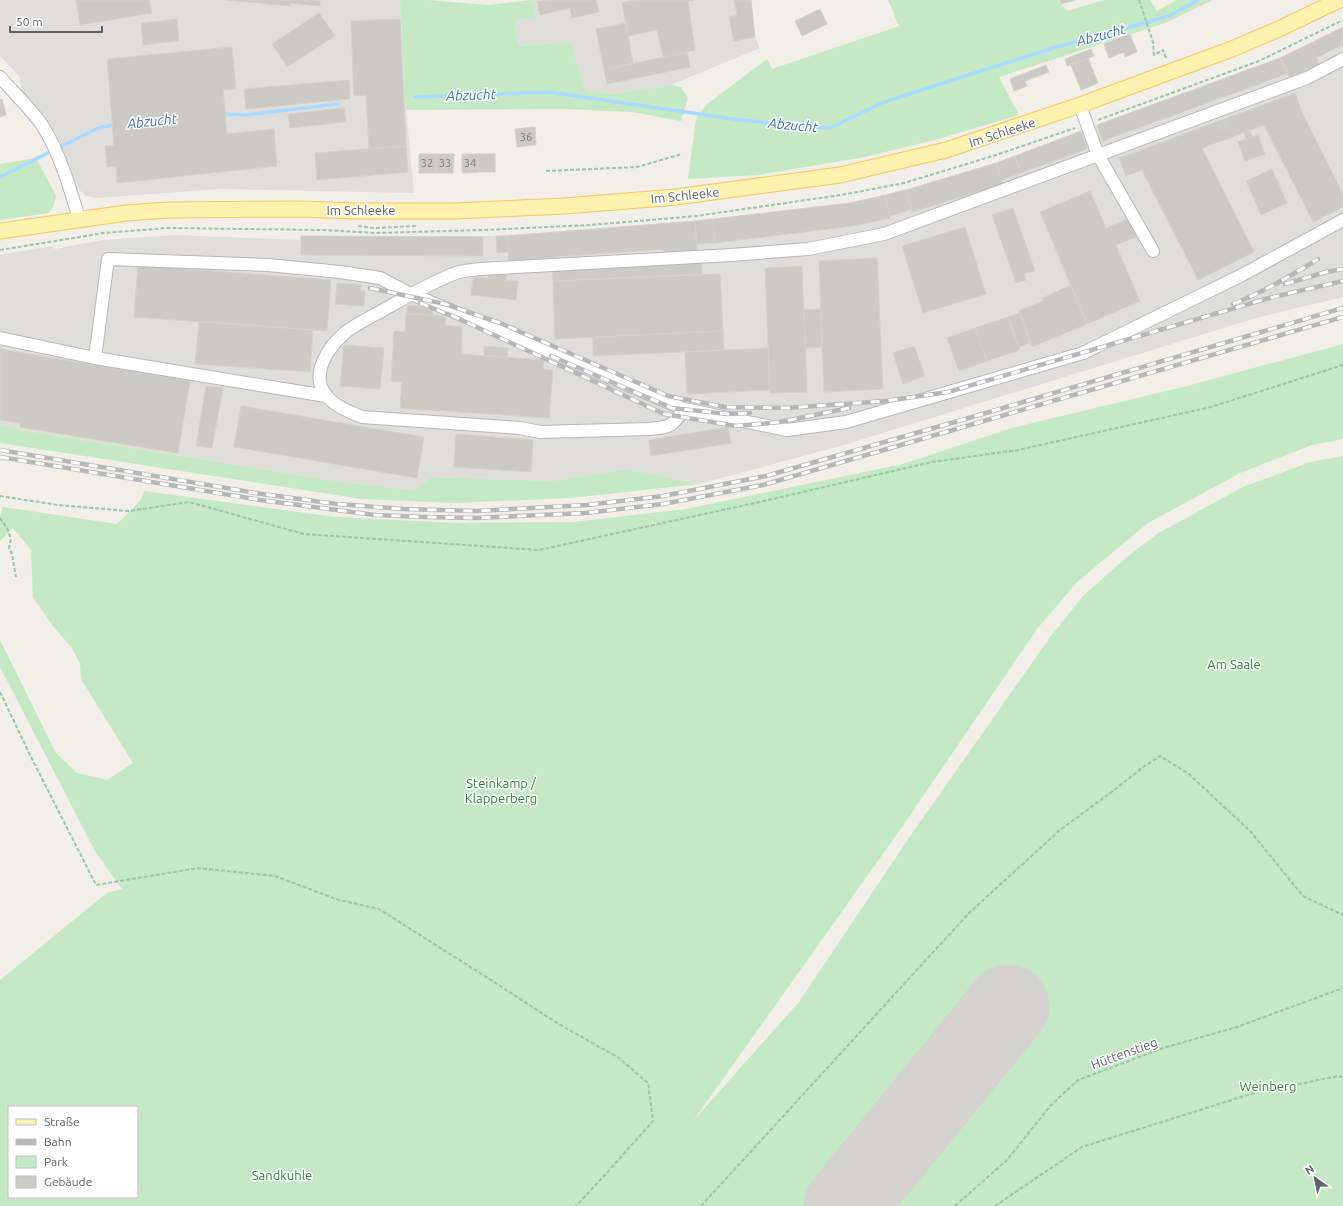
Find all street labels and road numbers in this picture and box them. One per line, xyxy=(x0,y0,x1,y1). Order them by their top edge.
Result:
street label: Im Schleeke xyxy=(967,115,1037,149)
street label: Im Schleeke xyxy=(650,184,720,206)
street label: Im Schleeke xyxy=(326,203,396,217)
street label: Hüttenstieg xyxy=(1089,1034,1159,1072)

